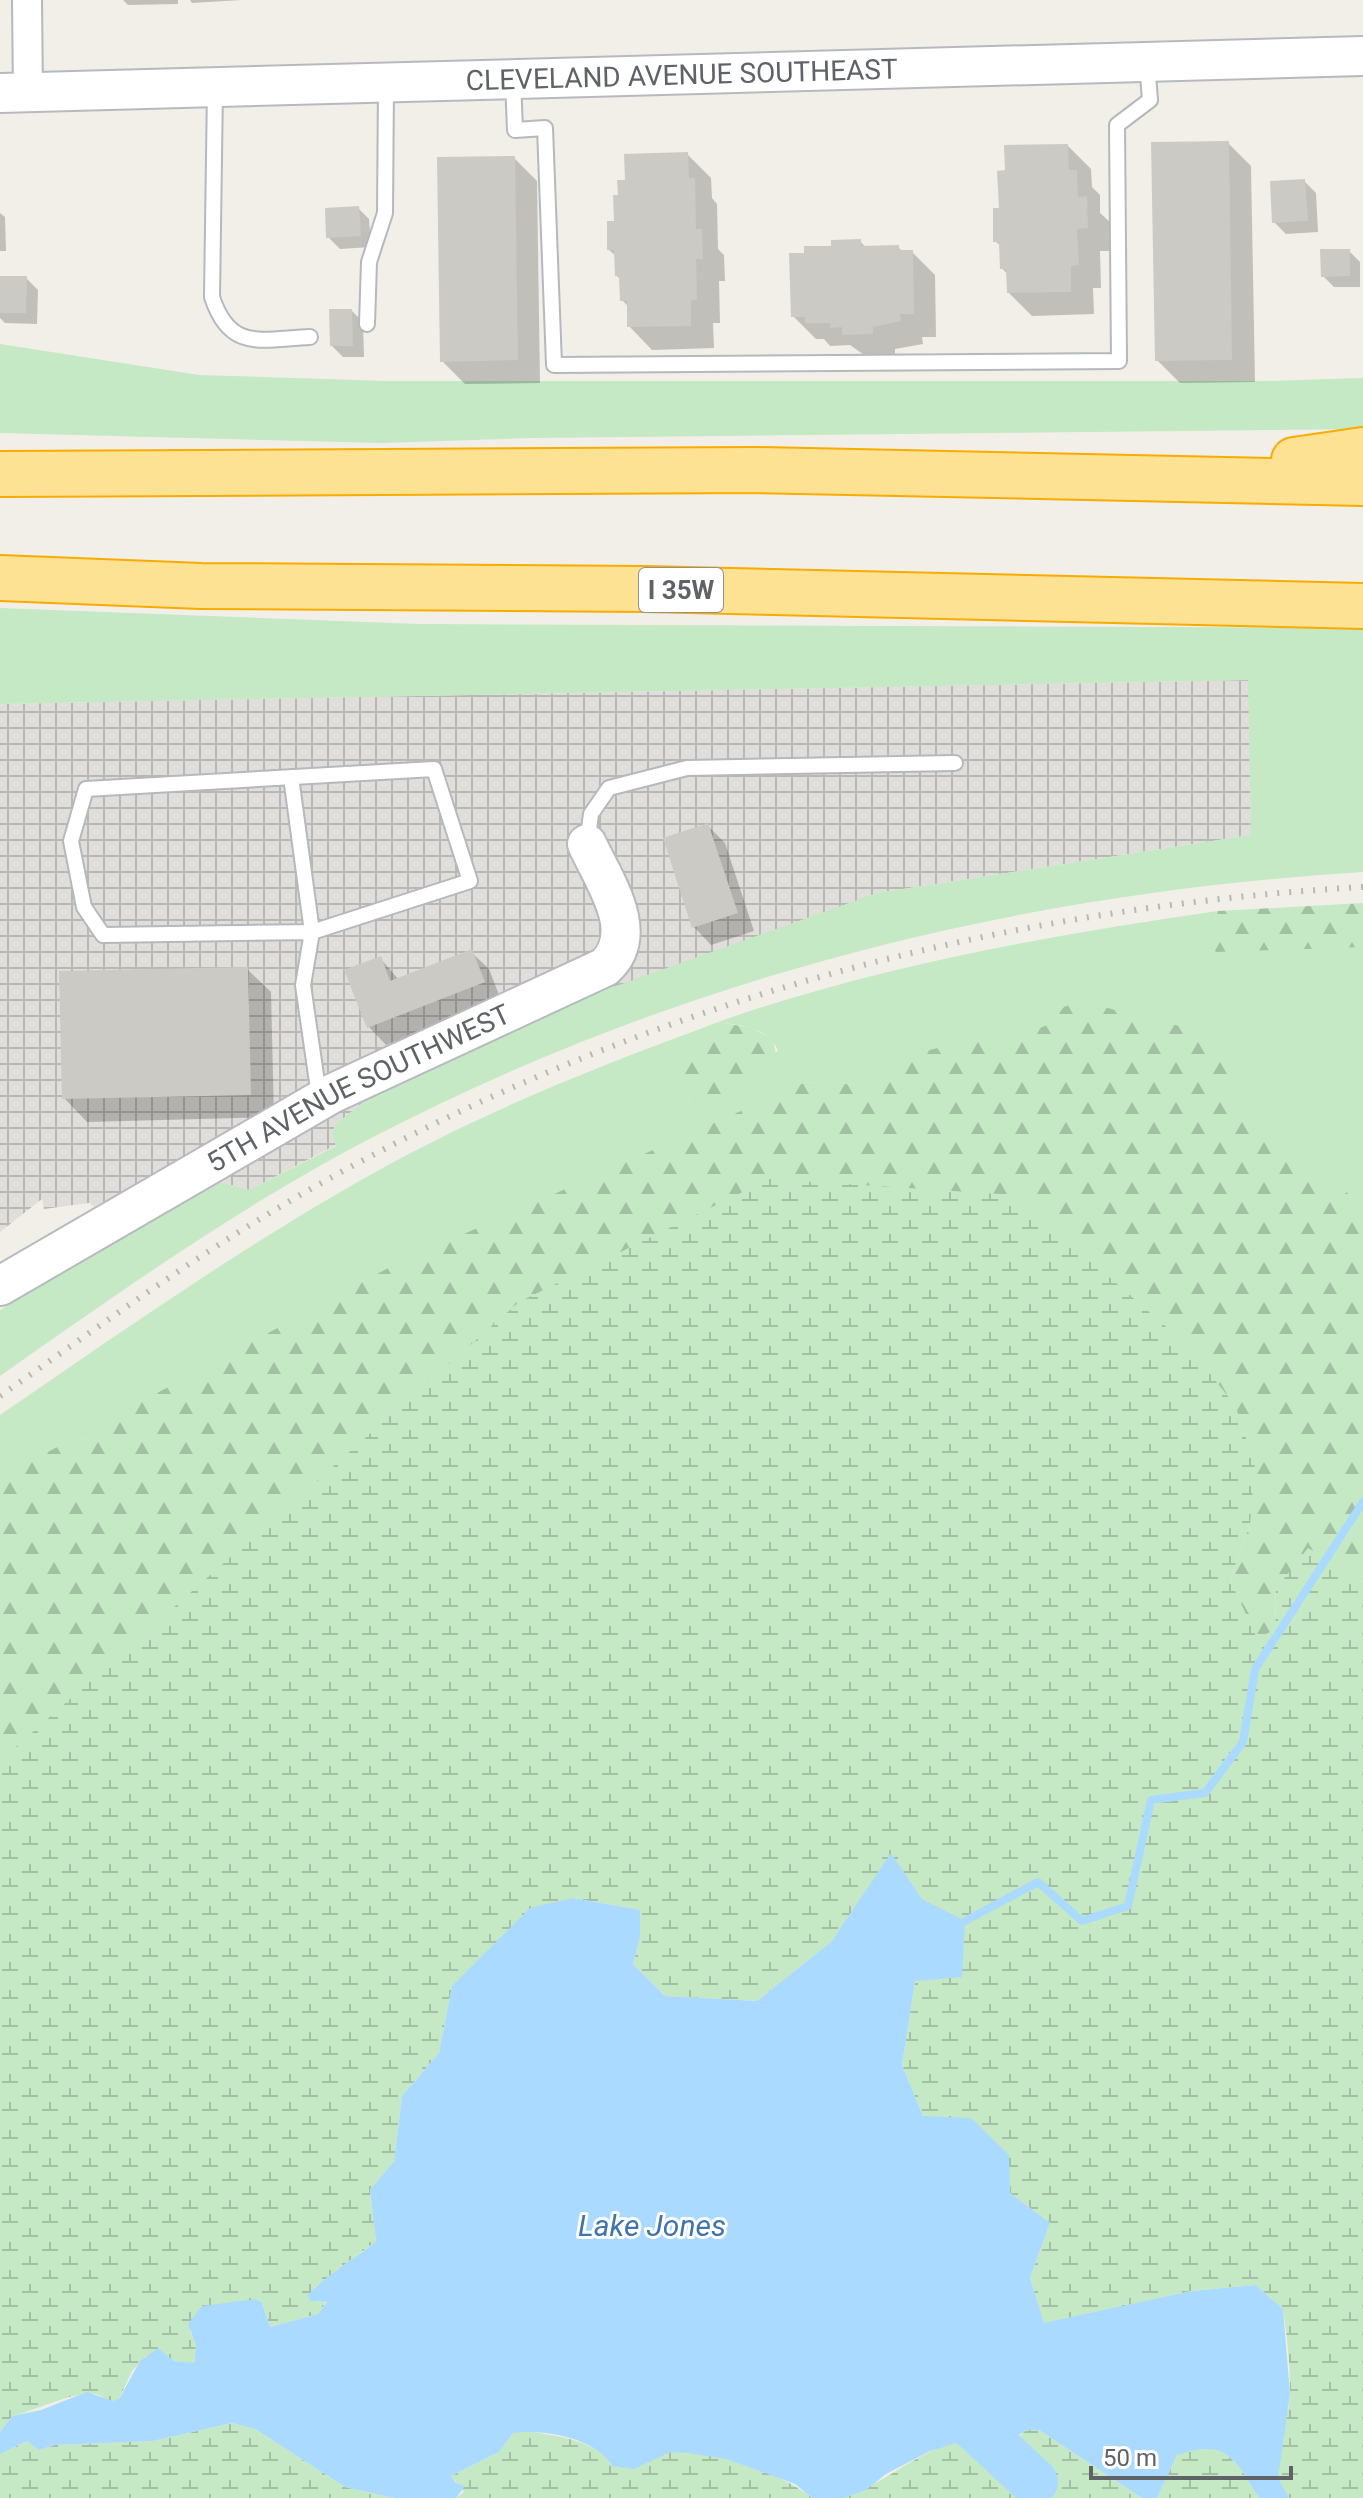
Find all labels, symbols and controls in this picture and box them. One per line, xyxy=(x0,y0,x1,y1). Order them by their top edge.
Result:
street label: CLEVELAND AVENUE SOUTHEAST xyxy=(465,52,898,97)
road number: I 35W xyxy=(639,568,723,612)
street label: 5TH AVENUE SOUTHWEST xyxy=(201,997,515,1179)
water label: Lake Jones xyxy=(578,2208,726,2243)
scale bar xyxy=(1091,2430,1291,2480)
text: 50 m xyxy=(1103,2444,1157,2472)

